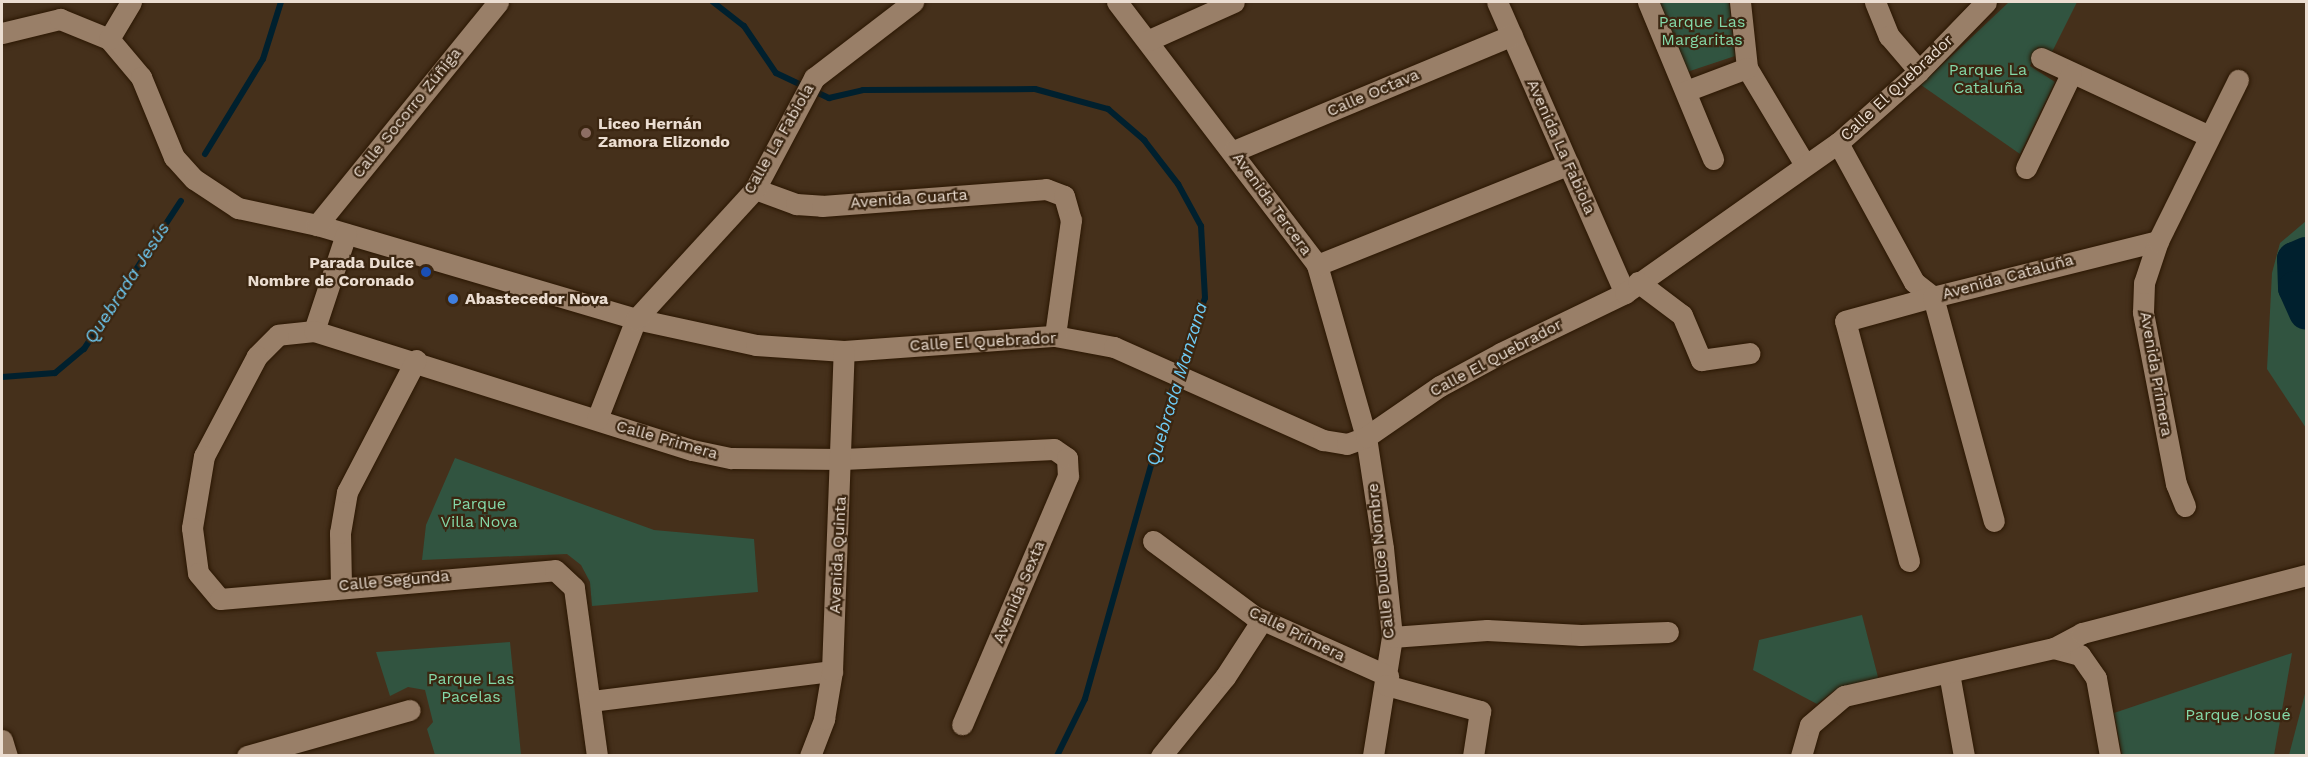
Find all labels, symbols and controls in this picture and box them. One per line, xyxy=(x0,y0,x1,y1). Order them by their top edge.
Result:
park label: Parque Las Margaritas xyxy=(1659,12,1745,50)
street label: Calle El Quebrador xyxy=(1836,31,1958,145)
street label: Calle Socorro Zúñiga xyxy=(349,44,465,182)
park label: Parque La Cataluña xyxy=(1949,60,2027,98)
street label: Calle Octava xyxy=(1324,65,1422,121)
street label: Avenida La Fabiola xyxy=(1522,76,1600,218)
street label: Calle La Fabiola xyxy=(740,80,818,198)
place label: Liceo Hernán Zamora Elizondo xyxy=(598,114,730,152)
marker: Liceo Hernán Zamora Elizondo xyxy=(579,126,593,140)
street label: Avenida Tercera xyxy=(1228,149,1316,259)
street label: Avenida Cuarta xyxy=(849,185,969,213)
water label: Quebrada Jesús xyxy=(80,218,174,348)
street label: Avenida Cataluña xyxy=(1940,250,2076,304)
place label: Parada Dulce Nombre de Coronado xyxy=(247,253,414,291)
marker: Parada Dulce Nombre de Coronado xyxy=(419,265,433,279)
place label: Abastecedor Nova xyxy=(465,289,609,309)
marker: Abastecedor Nova xyxy=(446,292,460,306)
water label: Quebrada Manzana xyxy=(1142,300,1212,468)
street label: Avenida Primera xyxy=(2136,310,2176,438)
street label: Calle El Quebrador xyxy=(1426,315,1566,401)
street label: Calle El Quebrador xyxy=(909,329,1057,355)
street label: Calle Primera xyxy=(614,416,720,464)
street label: Calle Dulce Nombre xyxy=(1363,482,1399,640)
park label: Parque Villa Nova xyxy=(440,494,518,532)
street label: Avenida Quinta xyxy=(825,496,851,614)
street label: Avenida Sexta xyxy=(989,538,1049,646)
street label: Calle Segunda xyxy=(338,567,450,595)
street label: Calle Primera xyxy=(1246,602,1348,666)
park label: Parque Las Pacelas xyxy=(428,669,514,707)
park label: Parque Josué xyxy=(2185,705,2291,725)

